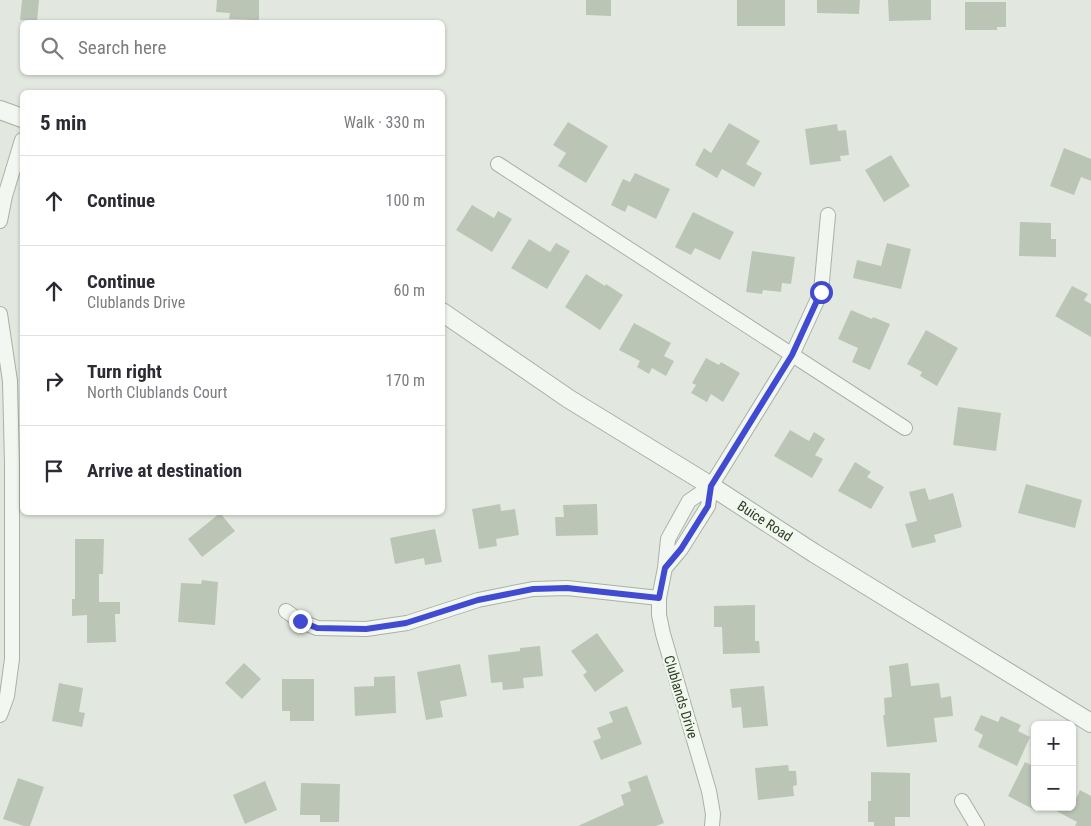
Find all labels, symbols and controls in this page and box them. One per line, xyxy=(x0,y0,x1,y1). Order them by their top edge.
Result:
search box xyxy=(20,20,445,75)
icon: search xyxy=(38,34,66,62)
text: Search here xyxy=(78,36,166,59)
text: 5 min xyxy=(40,111,87,135)
text: Walk · 330 m xyxy=(344,113,425,132)
icon: ahead xyxy=(40,187,68,215)
text: Continue xyxy=(87,189,155,212)
text: 100 m xyxy=(386,191,425,210)
text: Continue xyxy=(87,270,155,293)
icon: ahead xyxy=(40,277,68,305)
text: 60 m xyxy=(393,281,425,300)
route start xyxy=(810,281,833,304)
text: Clublands Drive xyxy=(87,293,185,312)
text: Turn right xyxy=(87,360,162,383)
icon: right xyxy=(40,367,68,395)
text: 170 m xyxy=(386,371,425,390)
text: North Clublands Court xyxy=(87,383,228,402)
icon: arrive xyxy=(40,457,68,485)
text: Arrive at destination xyxy=(87,459,242,482)
street label: Buice Road xyxy=(735,497,795,545)
route end xyxy=(289,610,312,633)
street label: Clublands Drive xyxy=(661,654,701,741)
map controls xyxy=(1031,721,1076,811)
button: + xyxy=(1031,721,1076,766)
button: − xyxy=(1031,766,1076,811)

